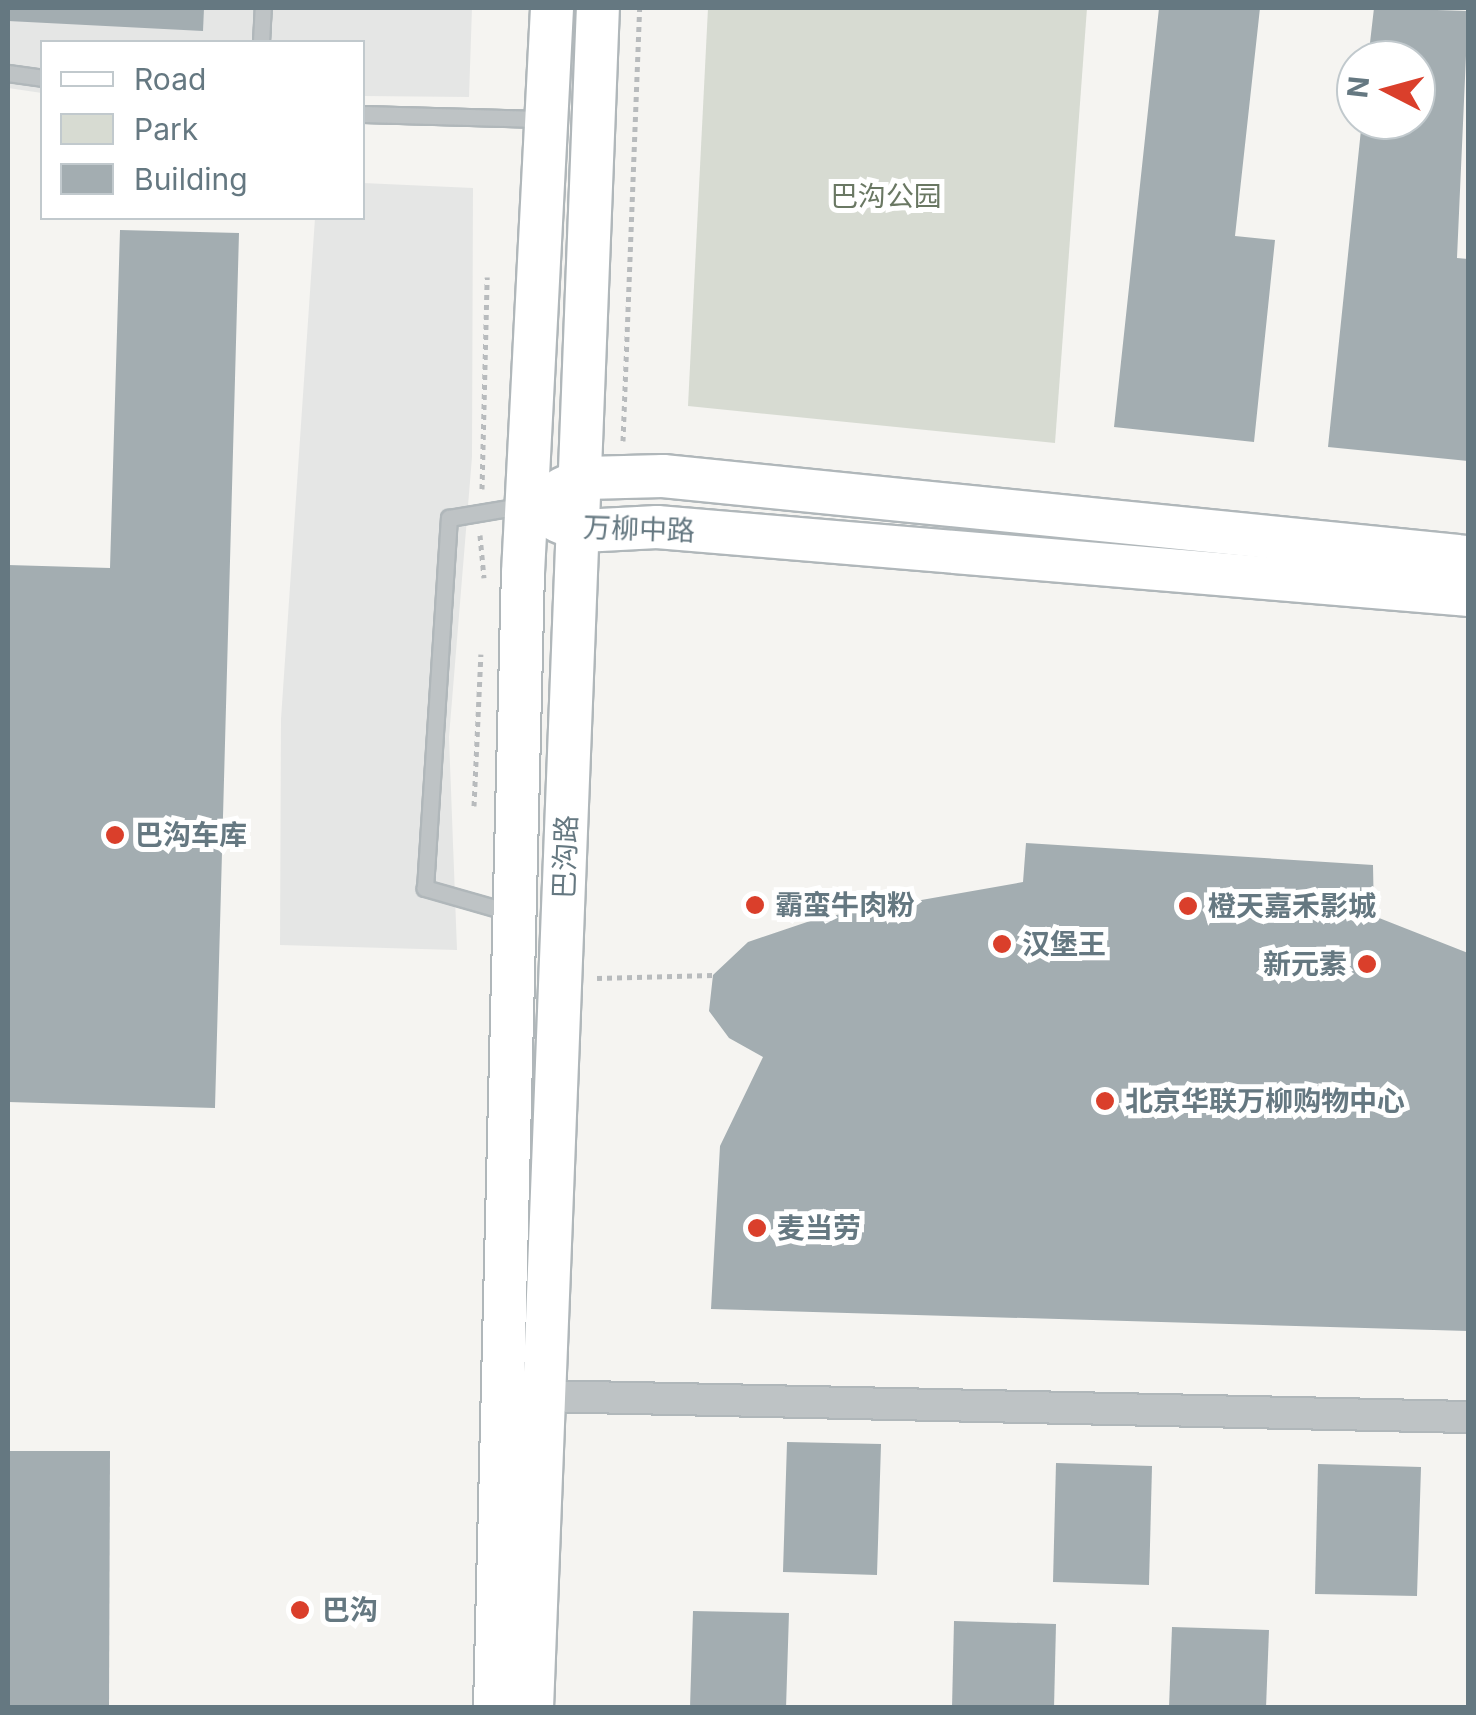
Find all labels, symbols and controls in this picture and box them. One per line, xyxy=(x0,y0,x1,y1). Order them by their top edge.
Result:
legend xyxy=(40,40,365,220)
north arrow xyxy=(1336,40,1436,140)
text: Road xyxy=(134,61,206,97)
text: N xyxy=(1340,75,1376,99)
text: Park xyxy=(134,111,198,147)
text: Building xyxy=(134,161,248,197)
park label: 巴沟公园 xyxy=(830,179,942,213)
street label: 万柳中路 xyxy=(582,510,696,548)
street label: 巴沟路 xyxy=(547,814,583,900)
place label: 巴沟车库 xyxy=(135,818,247,852)
marker: 巴沟车库 xyxy=(104,824,126,846)
place label: 霸蛮牛肉粉 xyxy=(775,888,915,922)
place label: 橙天嘉禾影城 xyxy=(1208,889,1376,923)
marker: 霸蛮牛肉粉 xyxy=(744,894,766,916)
marker: 橙天嘉禾影城 xyxy=(1177,895,1199,917)
place label: 汉堡王 xyxy=(1022,927,1106,961)
marker: 汉堡王 xyxy=(991,933,1013,955)
place label: 新元素 xyxy=(1263,947,1347,981)
marker: 新元素 xyxy=(1356,953,1378,975)
place label: 北京华联万柳购物中心 xyxy=(1125,1084,1405,1118)
marker: 北京华联万柳购物中心 xyxy=(1094,1090,1116,1112)
place label: 麦当劳 xyxy=(777,1211,861,1245)
marker: 麦当劳 xyxy=(746,1217,768,1239)
place label: 巴沟 xyxy=(322,1593,378,1627)
marker: 巴沟 xyxy=(287,1597,313,1623)

